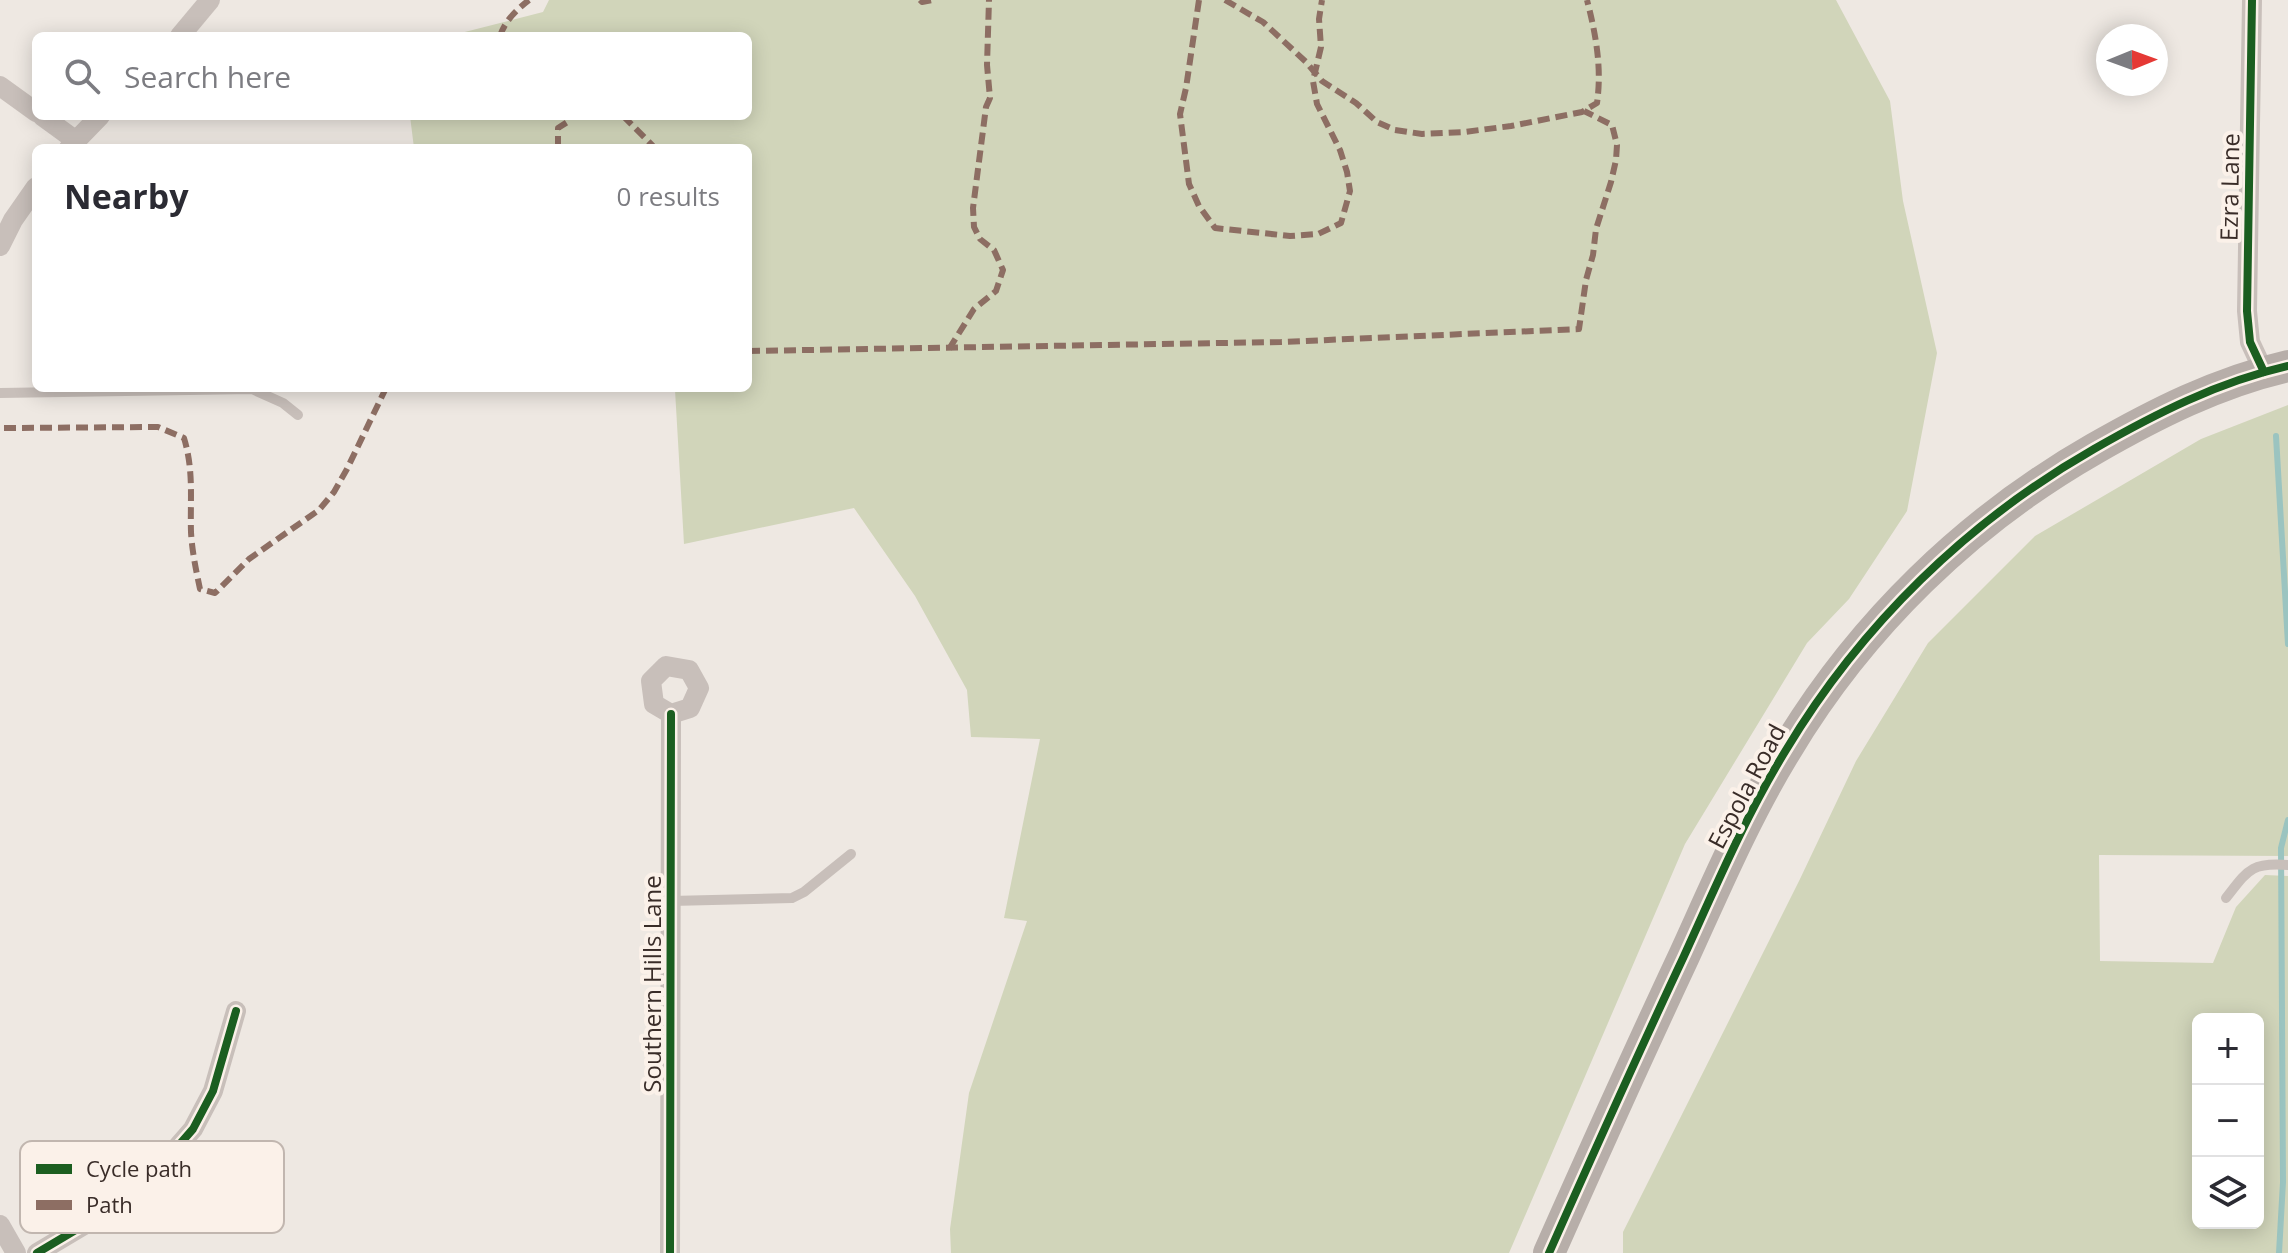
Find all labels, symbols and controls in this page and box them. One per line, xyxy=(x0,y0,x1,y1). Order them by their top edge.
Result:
north arrow xyxy=(2096,24,2168,96)
search box xyxy=(32,32,752,120)
icon: search xyxy=(60,54,104,98)
text: Search here xyxy=(124,56,291,97)
street label: Ezra Lane xyxy=(2212,133,2246,241)
text: Nearby xyxy=(64,173,189,219)
text: 0 results xyxy=(617,178,720,214)
street label: Espola Road xyxy=(1699,718,1793,854)
street label: Southern Hills Lane xyxy=(635,875,668,1093)
map controls xyxy=(2192,1013,2264,1229)
button: + xyxy=(2192,1013,2264,1085)
button: − xyxy=(2192,1085,2264,1157)
legend xyxy=(20,1141,284,1233)
text: Cycle path xyxy=(86,1153,192,1183)
button: layers xyxy=(2192,1157,2264,1229)
text: Path xyxy=(86,1189,133,1219)

